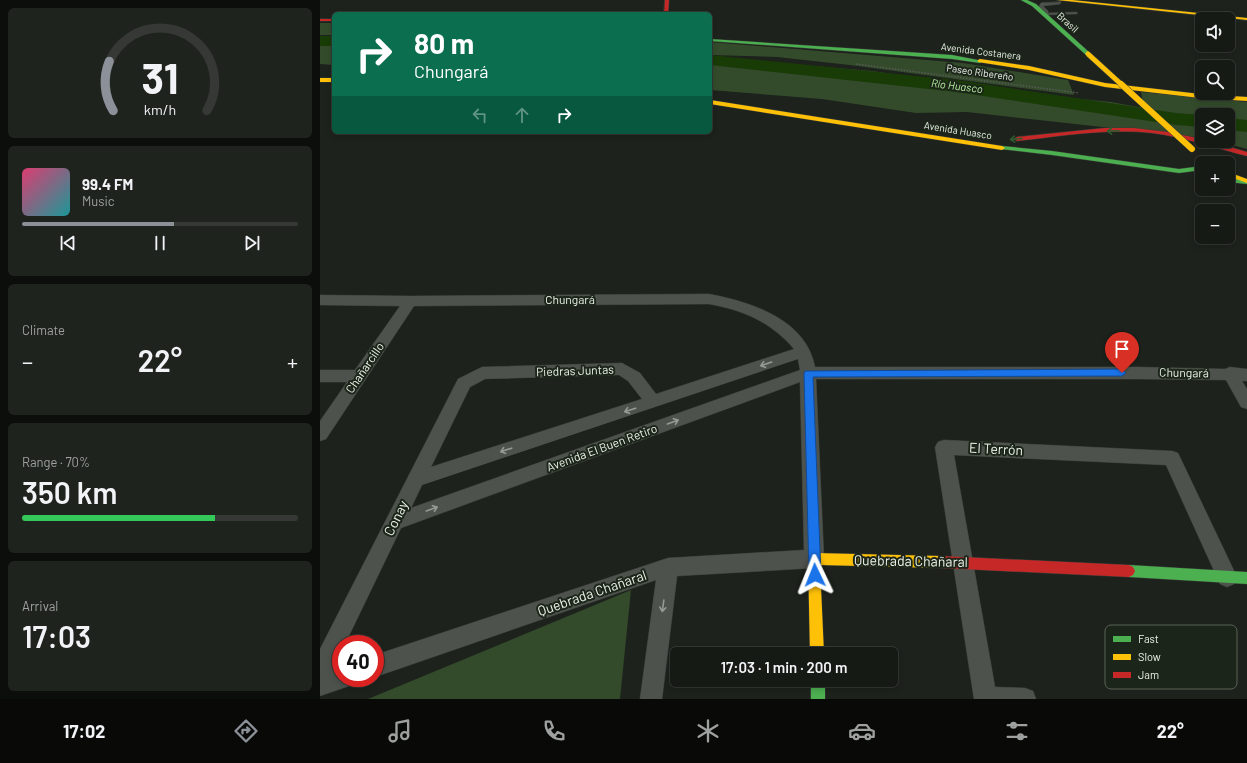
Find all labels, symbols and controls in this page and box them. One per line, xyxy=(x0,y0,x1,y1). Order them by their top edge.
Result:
street label: Brasil xyxy=(1055,9,1081,35)
map controls xyxy=(1195,12,1235,244)
button: sound xyxy=(1195,12,1235,52)
text: 80 m xyxy=(414,26,474,60)
icon: right xyxy=(348,28,400,80)
street label: Avenida Costanera xyxy=(940,40,1022,62)
text: 31 xyxy=(141,52,179,102)
text: Chungará xyxy=(414,60,489,82)
button: search xyxy=(1195,60,1235,100)
street label: Paseo Ribereño xyxy=(946,61,1014,83)
water label: Río Huasco xyxy=(931,76,984,95)
text: km/h xyxy=(144,101,176,118)
icon: left xyxy=(469,104,491,126)
icon: ahead xyxy=(511,104,533,126)
icon: right xyxy=(553,104,575,126)
button: layers xyxy=(1195,108,1235,148)
street label: Avenida Huasco xyxy=(923,119,993,141)
one-way arrow xyxy=(1107,127,1120,135)
one-way arrow xyxy=(1010,136,1023,143)
button: + xyxy=(1195,156,1235,196)
text: 99.4 FM xyxy=(82,175,133,193)
text: Music xyxy=(82,193,115,209)
button: − xyxy=(1195,204,1235,244)
icon: previous xyxy=(57,232,79,254)
icon: pause xyxy=(149,232,171,254)
icon: next xyxy=(241,232,263,254)
street label: Chungará xyxy=(545,292,595,306)
text: Climate xyxy=(22,322,65,338)
pin xyxy=(1105,332,1139,373)
icon: arrive xyxy=(1111,338,1133,360)
street label: Chañarcillo xyxy=(342,339,386,395)
text: 22° xyxy=(138,342,182,378)
text: − xyxy=(22,348,33,374)
text: + xyxy=(287,348,298,374)
one-way arrow xyxy=(760,361,773,368)
street label: Piedras Juntas xyxy=(536,362,614,378)
street label: Chungará xyxy=(1159,365,1209,379)
one-way arrow xyxy=(623,407,636,414)
one-way arrow xyxy=(666,418,679,425)
street label: Avenida El Buen Retiro xyxy=(544,421,659,474)
street label: El Terrón xyxy=(969,439,1023,458)
one-way arrow xyxy=(500,447,513,454)
text: Range · 70% xyxy=(22,454,90,470)
text: 350 km xyxy=(22,474,117,510)
street label: Conay xyxy=(380,497,412,538)
one-way arrow xyxy=(425,504,437,512)
street label: Quebrada Chañaral xyxy=(854,551,968,570)
position arrow xyxy=(794,554,836,596)
street label: Quebrada Chañaral xyxy=(535,566,648,619)
text: Arrival xyxy=(22,598,58,614)
one-way arrow xyxy=(659,599,667,612)
text: 17:03 xyxy=(22,618,91,654)
legend xyxy=(1105,625,1237,689)
text: Fast xyxy=(1138,632,1159,645)
speed limit sign: 40 xyxy=(332,635,384,687)
text: Slow xyxy=(1138,650,1161,663)
text: 17:03 · 1 min · 200 m xyxy=(721,658,847,676)
text: Jam xyxy=(1138,668,1159,681)
icon: directions xyxy=(232,717,260,745)
icon: music xyxy=(386,717,414,745)
icon: phone xyxy=(540,717,568,745)
icon: climate xyxy=(694,717,722,745)
icon: car xyxy=(848,717,876,745)
icon: filters xyxy=(1003,717,1031,745)
text: 17:02 xyxy=(63,720,105,742)
text: 22° xyxy=(1157,720,1184,742)

